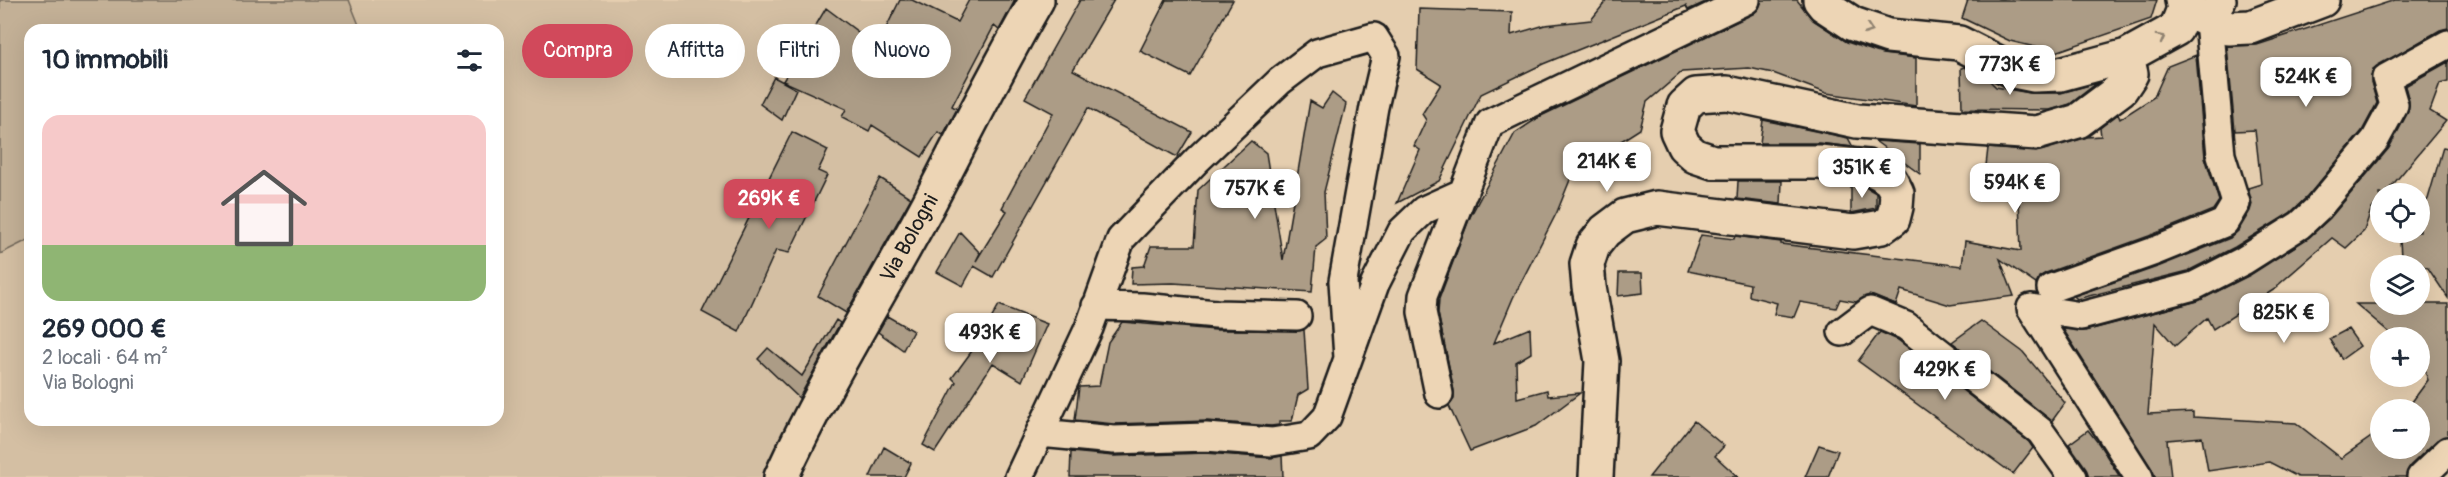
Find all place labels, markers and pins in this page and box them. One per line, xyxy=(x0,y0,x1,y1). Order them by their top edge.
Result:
pin: 773K € xyxy=(1961,45,2059,96)
pin: 524K € xyxy=(2257,57,2355,108)
pin: 214K € xyxy=(1558,142,1656,193)
pin: 351K € xyxy=(1813,148,1911,199)
pin: 594K € xyxy=(1966,163,2064,214)
pin: 757K € xyxy=(1206,169,1304,220)
pin: 269K € xyxy=(720,179,818,230)
pin: 825K € xyxy=(2235,293,2333,344)
pin: 493K € xyxy=(941,313,1039,364)
pin: 429K € xyxy=(1896,350,1994,401)

